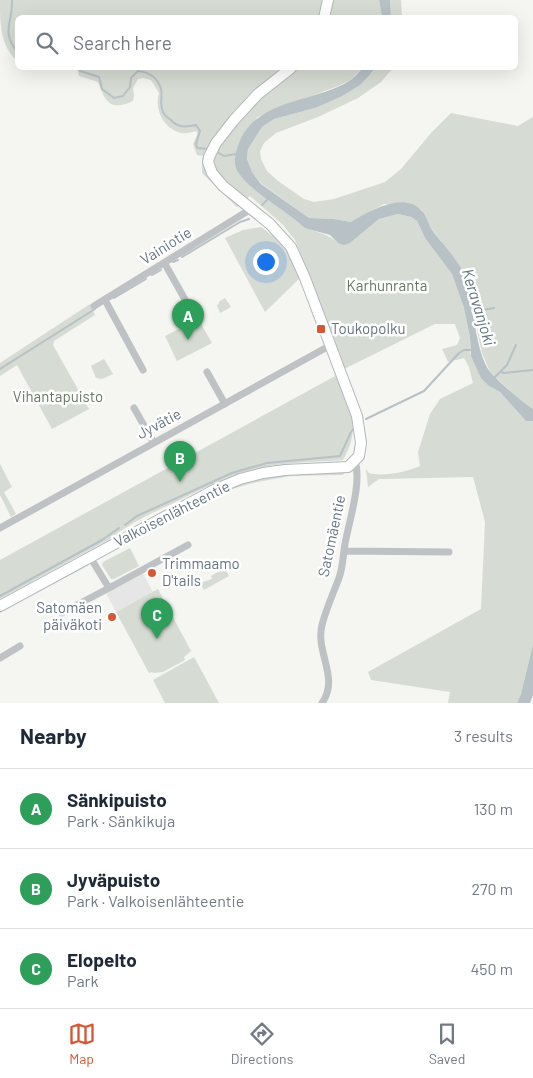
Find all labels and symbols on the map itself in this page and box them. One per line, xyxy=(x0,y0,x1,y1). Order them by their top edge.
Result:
street label: Vainiotie xyxy=(137,222,194,268)
your location xyxy=(253,249,279,275)
water label: Keravanjoki xyxy=(459,266,500,348)
park label: Karhunranta xyxy=(347,276,427,294)
pin: A xyxy=(172,299,204,340)
place label: Toukopolku xyxy=(331,319,405,337)
marker: Toukopolku xyxy=(315,323,327,335)
park label: Vihantapuisto xyxy=(13,387,103,405)
street label: Jyvätie xyxy=(133,404,184,442)
pin: B xyxy=(164,441,196,482)
street label: Valkoisenlähteentie xyxy=(111,476,232,550)
street label: Satomäentie xyxy=(314,493,348,578)
place label: Trimmaamo D'tails xyxy=(162,554,240,589)
marker: Trimmaamo D'tails xyxy=(146,567,158,579)
place label: Satomäen päiväkoti xyxy=(36,598,102,633)
pin: C xyxy=(141,598,173,639)
marker: Satomäen päiväkoti xyxy=(106,611,118,623)

